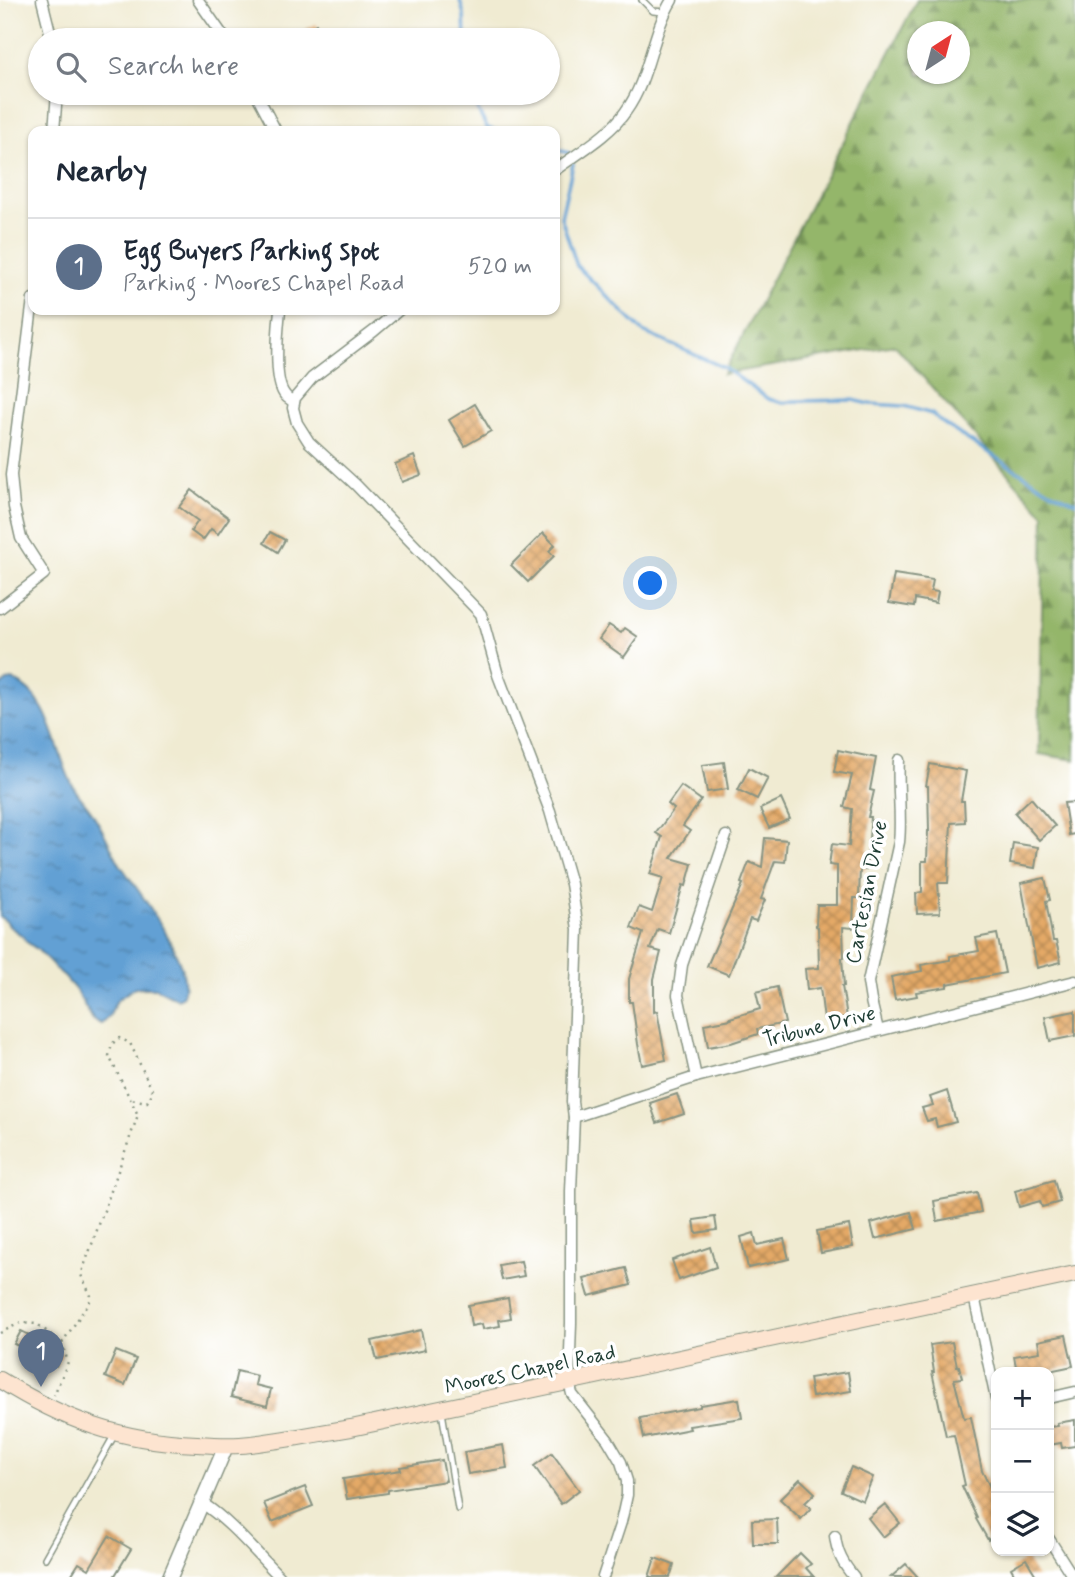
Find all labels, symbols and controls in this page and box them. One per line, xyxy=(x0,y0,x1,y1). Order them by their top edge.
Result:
north arrow xyxy=(907,21,970,84)
search box xyxy=(28,28,560,105)
icon: search xyxy=(52,48,90,86)
text: Search here xyxy=(108,50,239,84)
text: Nearby xyxy=(56,152,147,191)
text: Egg Buyers Parking spot xyxy=(123,235,379,269)
text: 1 xyxy=(74,252,84,282)
text: 520 m xyxy=(468,252,532,282)
text: Parking · Moores Chapel Road xyxy=(123,269,404,299)
your location xyxy=(633,566,667,600)
street label: Cartesian Drive xyxy=(839,818,895,966)
street label: Tribune Drive xyxy=(760,999,879,1055)
pin: 1 xyxy=(18,1329,64,1387)
street label: Moores Chapel Road xyxy=(442,1338,618,1402)
map controls xyxy=(991,1367,1054,1556)
button: + xyxy=(991,1367,1054,1430)
button: − xyxy=(991,1430,1054,1493)
button: layers xyxy=(991,1493,1054,1556)

